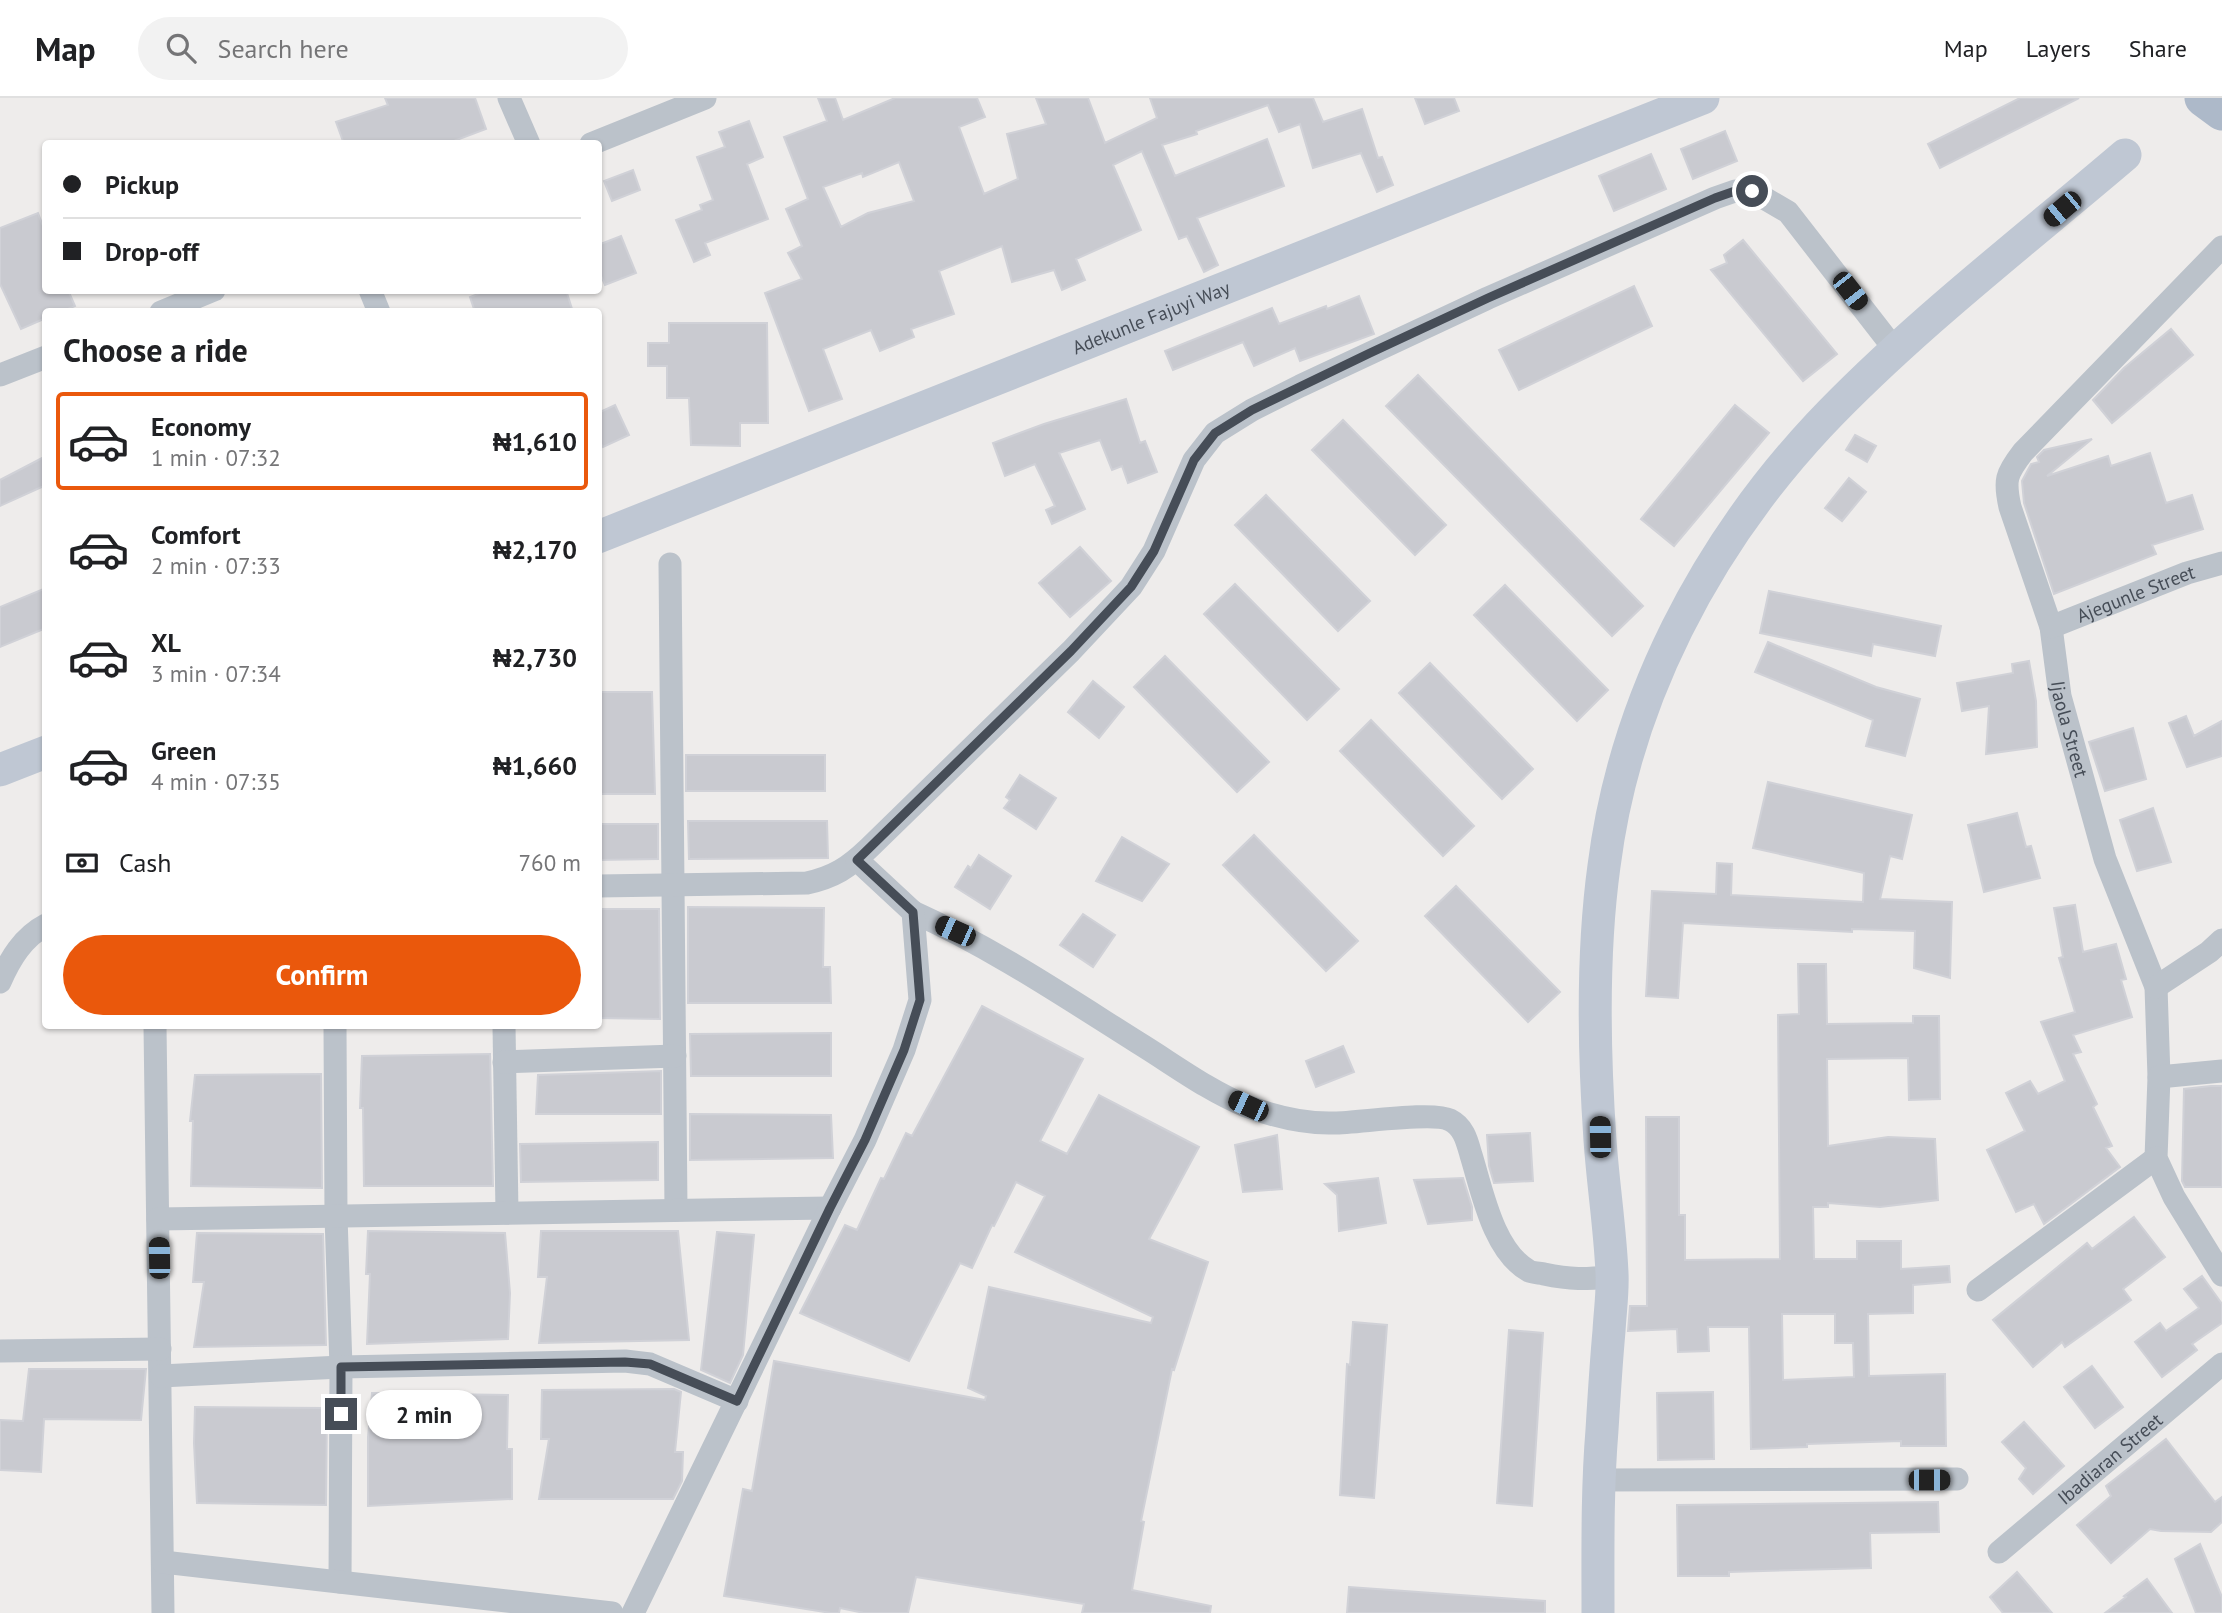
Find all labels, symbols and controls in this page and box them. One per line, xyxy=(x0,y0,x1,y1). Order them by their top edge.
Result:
search box xyxy=(138,17,628,80)
text: Map xyxy=(35,27,96,70)
icon: search xyxy=(162,29,200,67)
text: Search here xyxy=(218,32,349,65)
text: Map xyxy=(1944,33,1988,64)
text: Layers xyxy=(2026,33,2091,64)
text: Share xyxy=(2129,33,2187,64)
text: Pickup xyxy=(105,168,179,201)
route start xyxy=(1736,175,1768,207)
car xyxy=(2040,187,2085,231)
text: Drop-off xyxy=(105,235,199,268)
car xyxy=(1829,268,1872,314)
street label: Adekunle Fajuyi Way xyxy=(1069,275,1233,359)
text: Choose a ride xyxy=(63,329,248,371)
icon: car xyxy=(67,410,130,473)
text: Economy xyxy=(151,410,251,443)
text: ₦1,610 xyxy=(493,425,577,458)
text: 1 min · 07:32 xyxy=(151,443,281,472)
icon: car xyxy=(67,518,130,581)
text: Comfort xyxy=(151,518,241,551)
text: ₦2,170 xyxy=(493,533,577,566)
text: 2 min · 07:33 xyxy=(151,551,281,580)
street label: Ajegunle Street xyxy=(2073,559,2198,628)
icon: car xyxy=(67,626,130,689)
text: XL xyxy=(151,626,181,659)
text: ₦2,730 xyxy=(493,641,577,674)
text: 3 min · 07:34 xyxy=(151,659,281,688)
street label: Ijaola Street xyxy=(2046,679,2094,780)
icon: car xyxy=(67,734,130,797)
text: Green xyxy=(151,734,216,767)
text: ₦1,660 xyxy=(493,749,577,782)
text: 4 min · 07:35 xyxy=(151,767,281,796)
icon: cash xyxy=(63,844,101,882)
text: Cash xyxy=(119,846,171,879)
text: 760 m xyxy=(519,848,581,877)
car xyxy=(932,913,979,949)
button: Confirm xyxy=(63,935,581,1015)
car xyxy=(1225,1088,1272,1124)
car xyxy=(1590,1116,1611,1158)
car xyxy=(149,1237,170,1279)
callout: 2 min xyxy=(366,1390,481,1438)
route end xyxy=(325,1398,357,1430)
text: 2 min xyxy=(396,1400,452,1429)
street label: Ibadiaran Street xyxy=(2052,1407,2168,1510)
car xyxy=(1909,1470,1951,1491)

